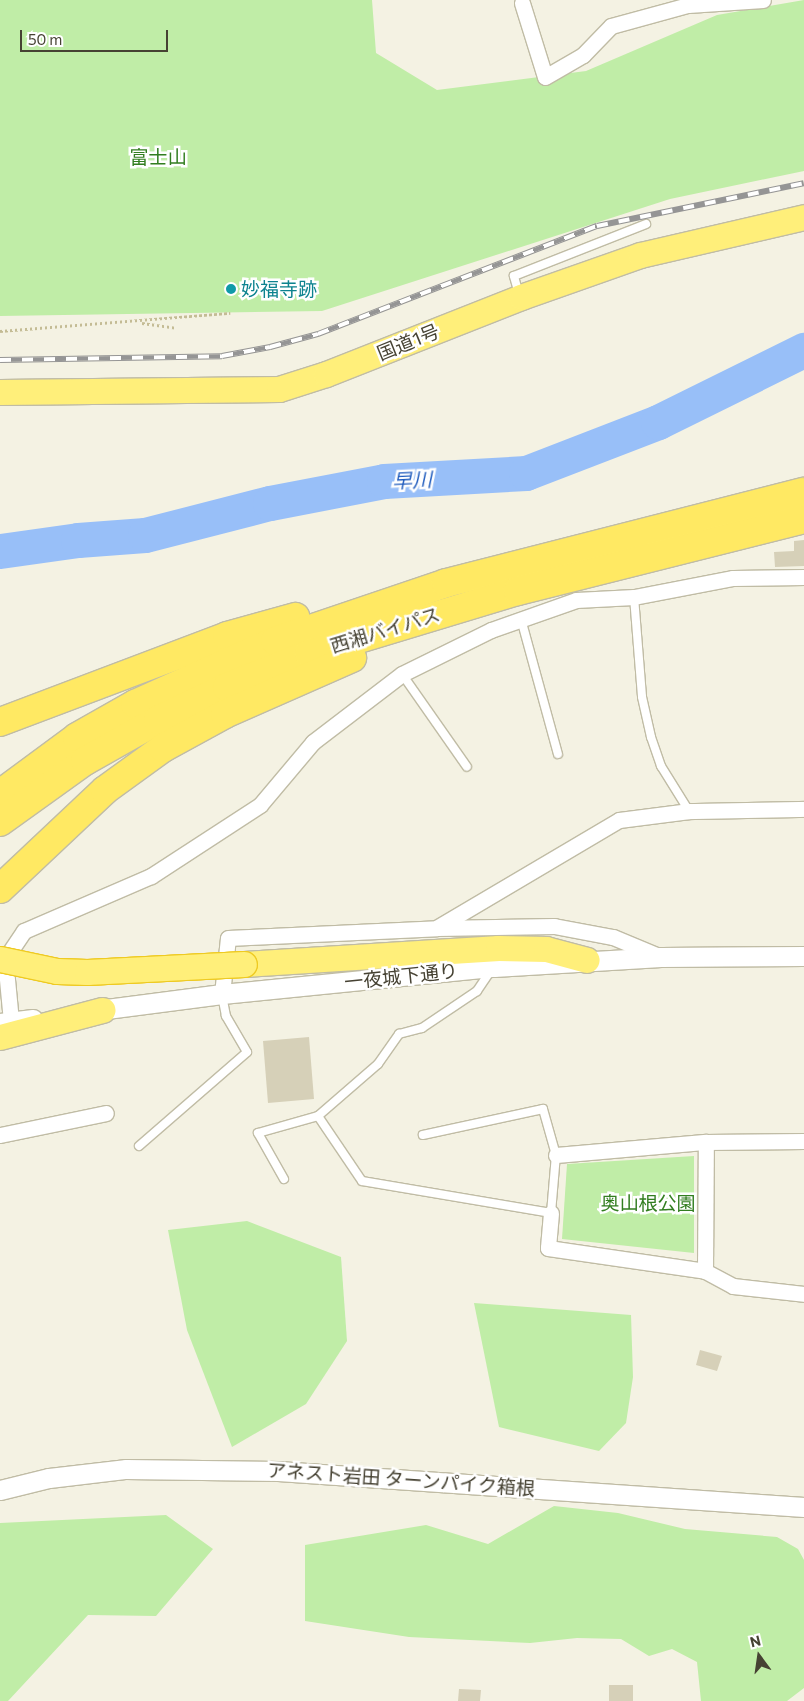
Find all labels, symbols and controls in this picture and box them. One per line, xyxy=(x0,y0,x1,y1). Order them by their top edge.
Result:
scale bar xyxy=(22,20,170,52)
text: 50 m xyxy=(28,30,62,48)
park label: 富士山 xyxy=(130,146,186,168)
place label: 妙福寺跡 xyxy=(241,278,317,300)
marker: 妙福寺跡 xyxy=(225,283,237,295)
street label: 国道1号 xyxy=(374,319,442,365)
water label: 早川 xyxy=(391,467,433,493)
street label: 西湘バイパス xyxy=(327,602,443,658)
street label: 一夜城下通り xyxy=(343,959,459,993)
park label: 奥山根公園 xyxy=(601,1192,695,1214)
street label: アネスト岩田 ターンパイク箱根 xyxy=(266,1458,536,1500)
north arrow xyxy=(734,1631,784,1681)
text: N xyxy=(748,1631,762,1650)

